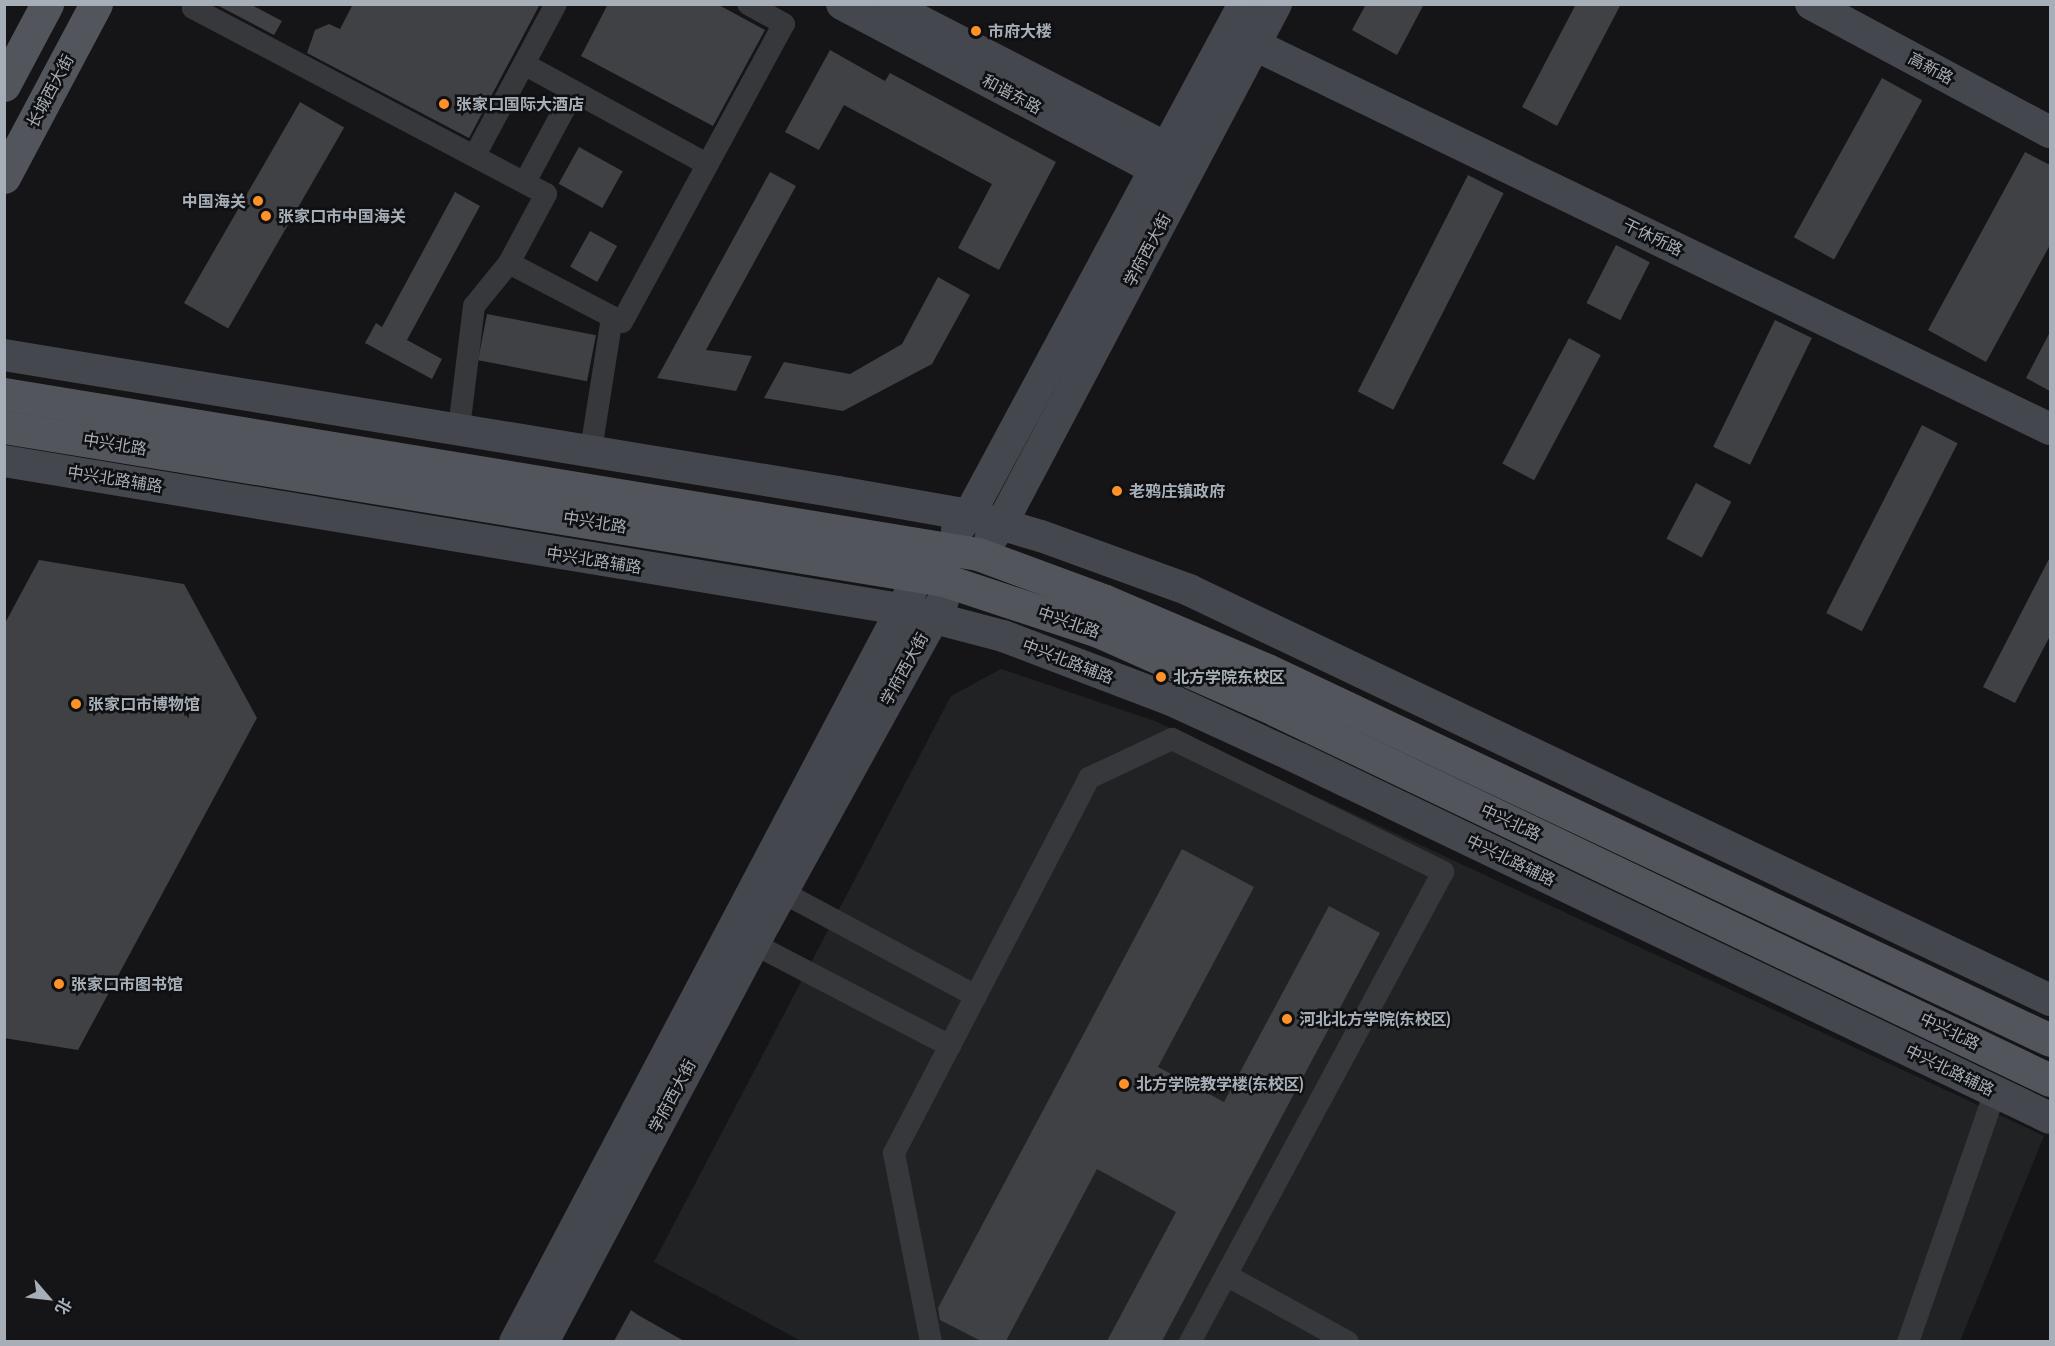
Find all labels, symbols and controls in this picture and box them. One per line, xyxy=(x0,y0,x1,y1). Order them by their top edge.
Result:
place label: 市府大楼 xyxy=(988,21,1052,41)
marker: 市府大楼 xyxy=(969,24,983,38)
street label: 高新路 xyxy=(1905,48,1957,88)
street label: 长城西大街 xyxy=(23,51,77,131)
street label: 和谐东路 xyxy=(979,71,1045,117)
place label: 张家口国际大酒店 xyxy=(456,94,584,114)
marker: 张家口国际大酒店 xyxy=(437,97,451,111)
place label: 中国海关 xyxy=(182,191,246,211)
marker: 中国海关 xyxy=(251,194,265,208)
place label: 张家口市中国海关 xyxy=(278,206,406,226)
marker: 张家口市中国海关 xyxy=(259,209,273,223)
street label: 学府西大街 xyxy=(1120,210,1174,290)
street label: 干休所路 xyxy=(1620,214,1686,260)
street label: 中兴北路 xyxy=(82,430,148,458)
street label: 中兴北路辅路 xyxy=(66,462,164,496)
place label: 老鸦庄镇政府 xyxy=(1129,481,1225,501)
marker: 老鸦庄镇政府 xyxy=(1110,484,1124,498)
street label: 中兴北路 xyxy=(562,508,628,536)
street label: 中兴北路辅路 xyxy=(545,543,643,577)
street label: 中兴北路 xyxy=(1036,603,1102,641)
street label: 学府西大街 xyxy=(876,629,932,709)
street label: 中兴北路辅路 xyxy=(1020,635,1116,687)
place label: 北方学院东校区 xyxy=(1173,667,1285,687)
marker: 北方学院东校区 xyxy=(1154,670,1168,684)
place label: 张家口市博物馆 xyxy=(88,694,200,714)
marker: 张家口市博物馆 xyxy=(69,697,83,711)
street label: 中兴北路 xyxy=(1478,800,1544,844)
street label: 中兴北路辅路 xyxy=(1464,830,1558,890)
place label: 张家口市图书馆 xyxy=(71,974,183,994)
marker: 张家口市图书馆 xyxy=(52,977,66,991)
street label: 中兴北路 xyxy=(1917,1008,1983,1054)
place label: 河北北方学院(东校区) xyxy=(1299,1009,1451,1029)
marker: 河北北方学院(东校区) xyxy=(1280,1012,1294,1026)
street label: 中兴北路辅路 xyxy=(1903,1040,1997,1100)
street label: 学府西大街 xyxy=(645,1056,699,1136)
place label: 北方学院教学楼(东校区) xyxy=(1136,1074,1304,1094)
marker: 北方学院教学楼(东校区) xyxy=(1117,1077,1131,1091)
north arrow xyxy=(18,1268,78,1328)
text: 北 xyxy=(52,1295,76,1318)

